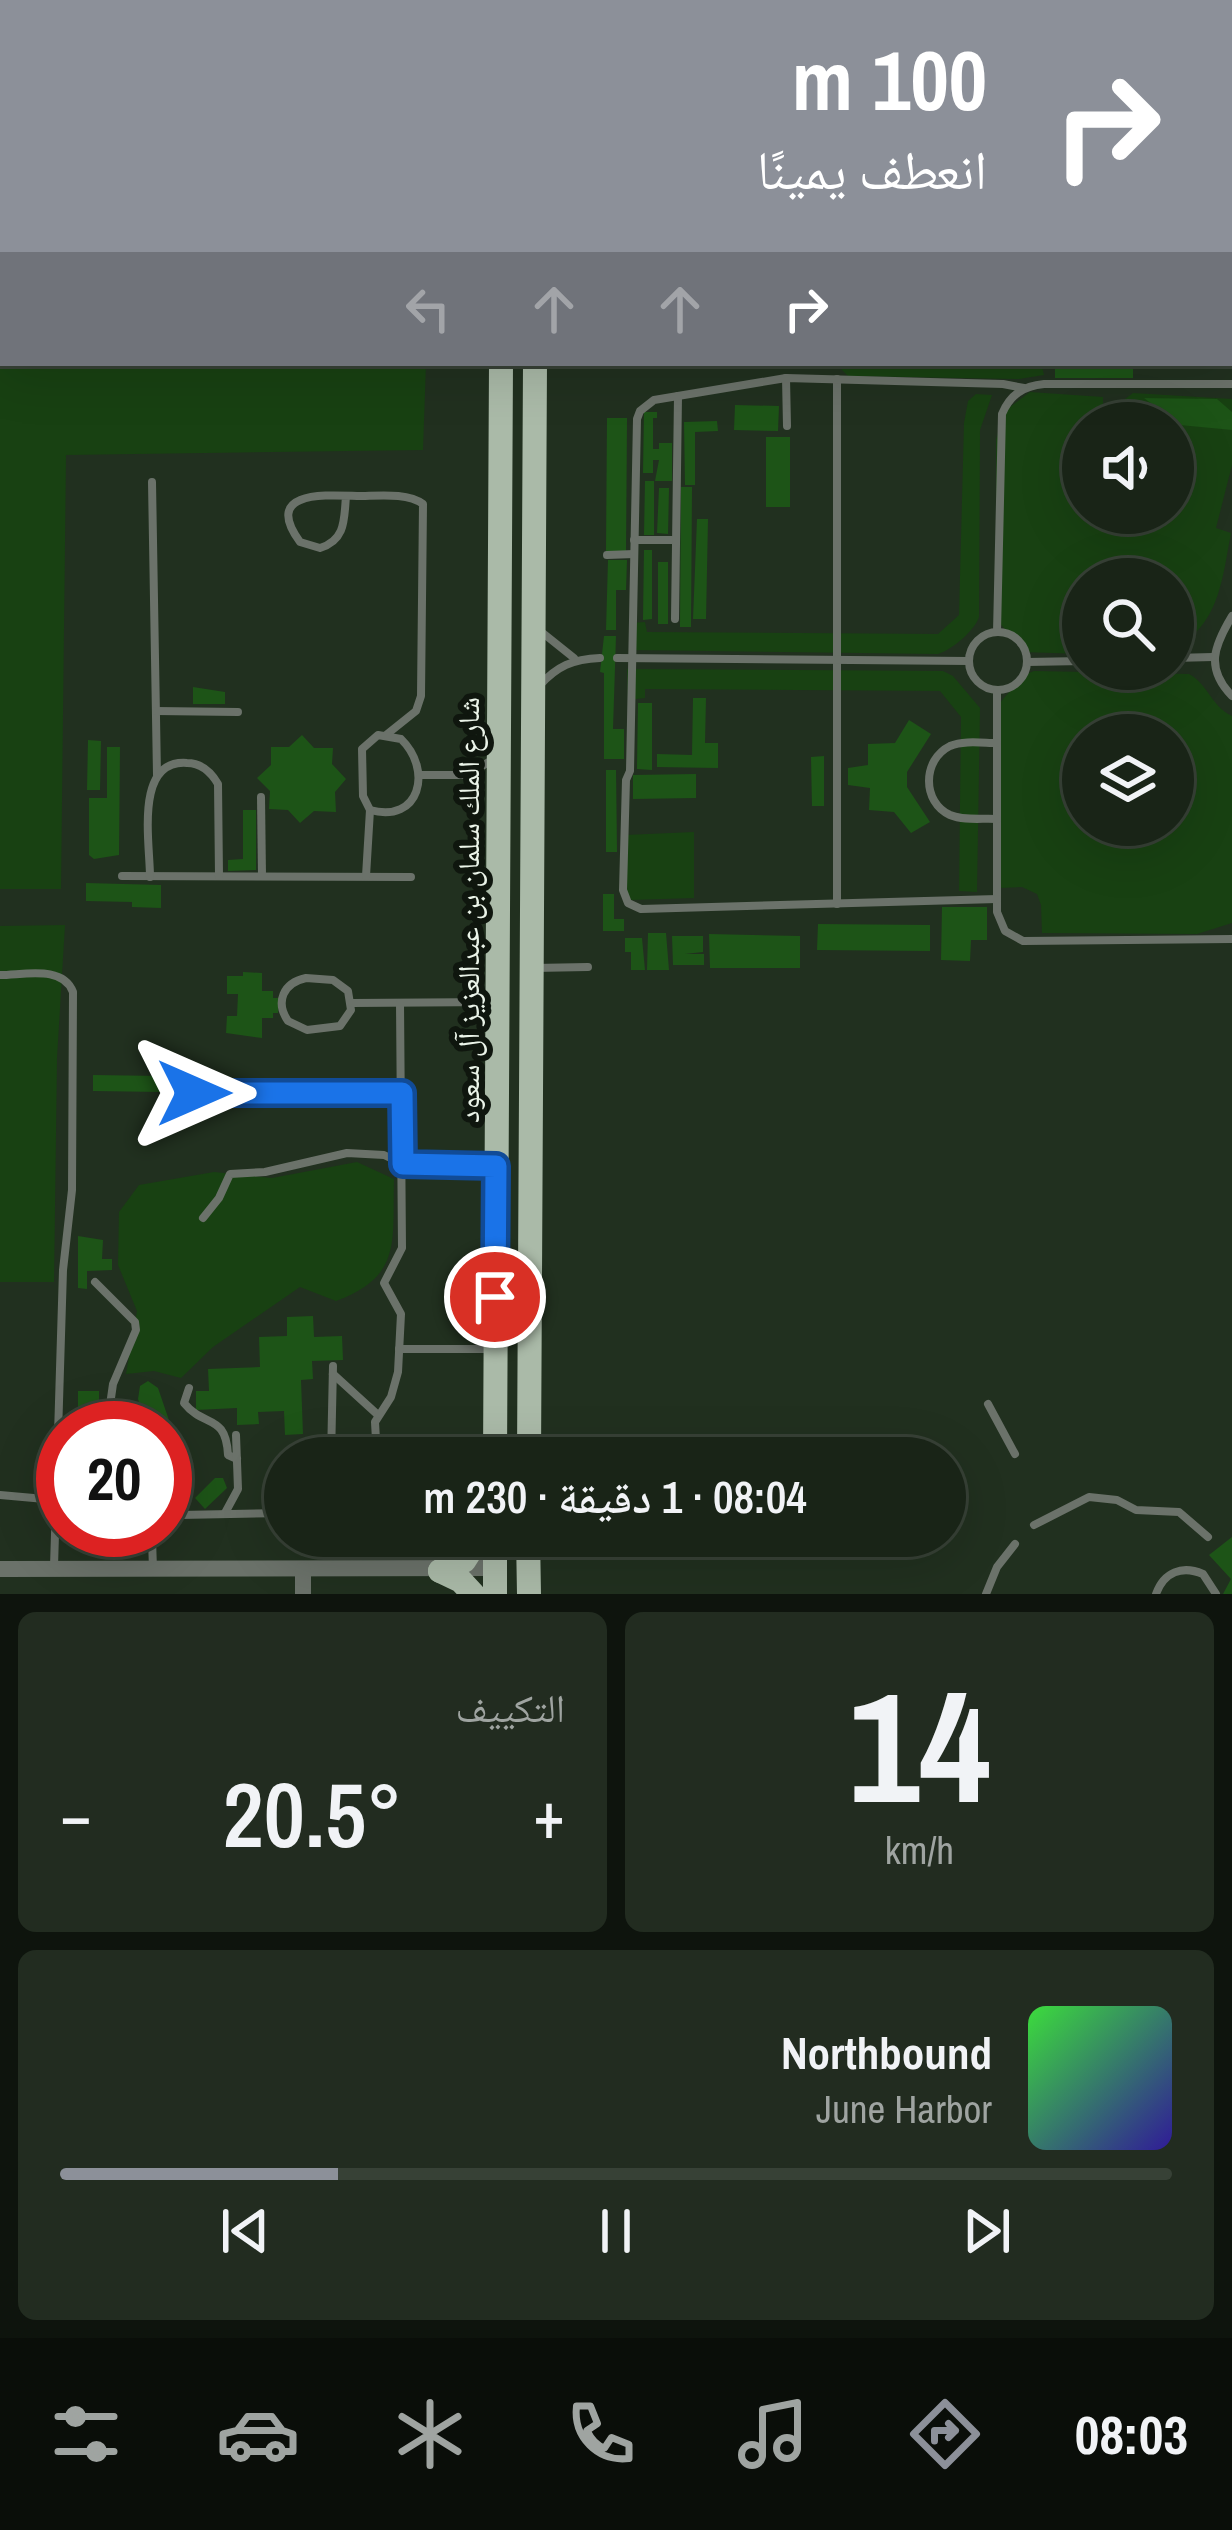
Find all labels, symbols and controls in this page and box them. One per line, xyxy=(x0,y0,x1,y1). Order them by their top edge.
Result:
text: 100 m xyxy=(792,23,987,136)
icon: right xyxy=(1029,48,1185,204)
text: انعطف يمينًا xyxy=(757,133,987,206)
icon: left xyxy=(395,276,461,342)
icon: ahead xyxy=(521,276,587,342)
icon: ahead xyxy=(647,276,713,342)
icon: right xyxy=(773,276,839,342)
map controls xyxy=(1062,402,1194,846)
button: sound xyxy=(1062,402,1194,534)
button: search xyxy=(1062,558,1194,690)
street label: شارع الملك سلمان بن عبدالعزيز آل سعود xyxy=(448,697,488,1123)
button: layers xyxy=(1062,714,1194,846)
position arrow xyxy=(131,1030,257,1156)
pin xyxy=(444,1246,546,1348)
icon: arrive xyxy=(462,1264,528,1330)
speed limit sign: 20 xyxy=(36,1401,192,1557)
text: 08:04 · 1 دقيقة · 230 m xyxy=(423,1466,807,1527)
text: 14 xyxy=(848,1641,991,1851)
text: التكييف xyxy=(456,1682,565,1734)
text: 20.5° xyxy=(223,1754,402,1875)
text: − xyxy=(60,1770,92,1859)
text: + xyxy=(533,1770,565,1859)
text: km/h xyxy=(885,1824,954,1876)
text: Northbound xyxy=(781,2022,992,2083)
text: June Harbor xyxy=(816,2083,992,2135)
icon: previous xyxy=(212,2198,278,2264)
icon: pause xyxy=(583,2198,649,2264)
icon: next xyxy=(954,2198,1020,2264)
icon: filters xyxy=(44,2392,128,2476)
icon: car xyxy=(216,2392,300,2476)
icon: climate xyxy=(388,2392,472,2476)
icon: phone xyxy=(559,2392,643,2476)
icon: music xyxy=(731,2392,815,2476)
icon: directions xyxy=(903,2392,987,2476)
text: 08:03 xyxy=(1075,2398,1188,2471)

